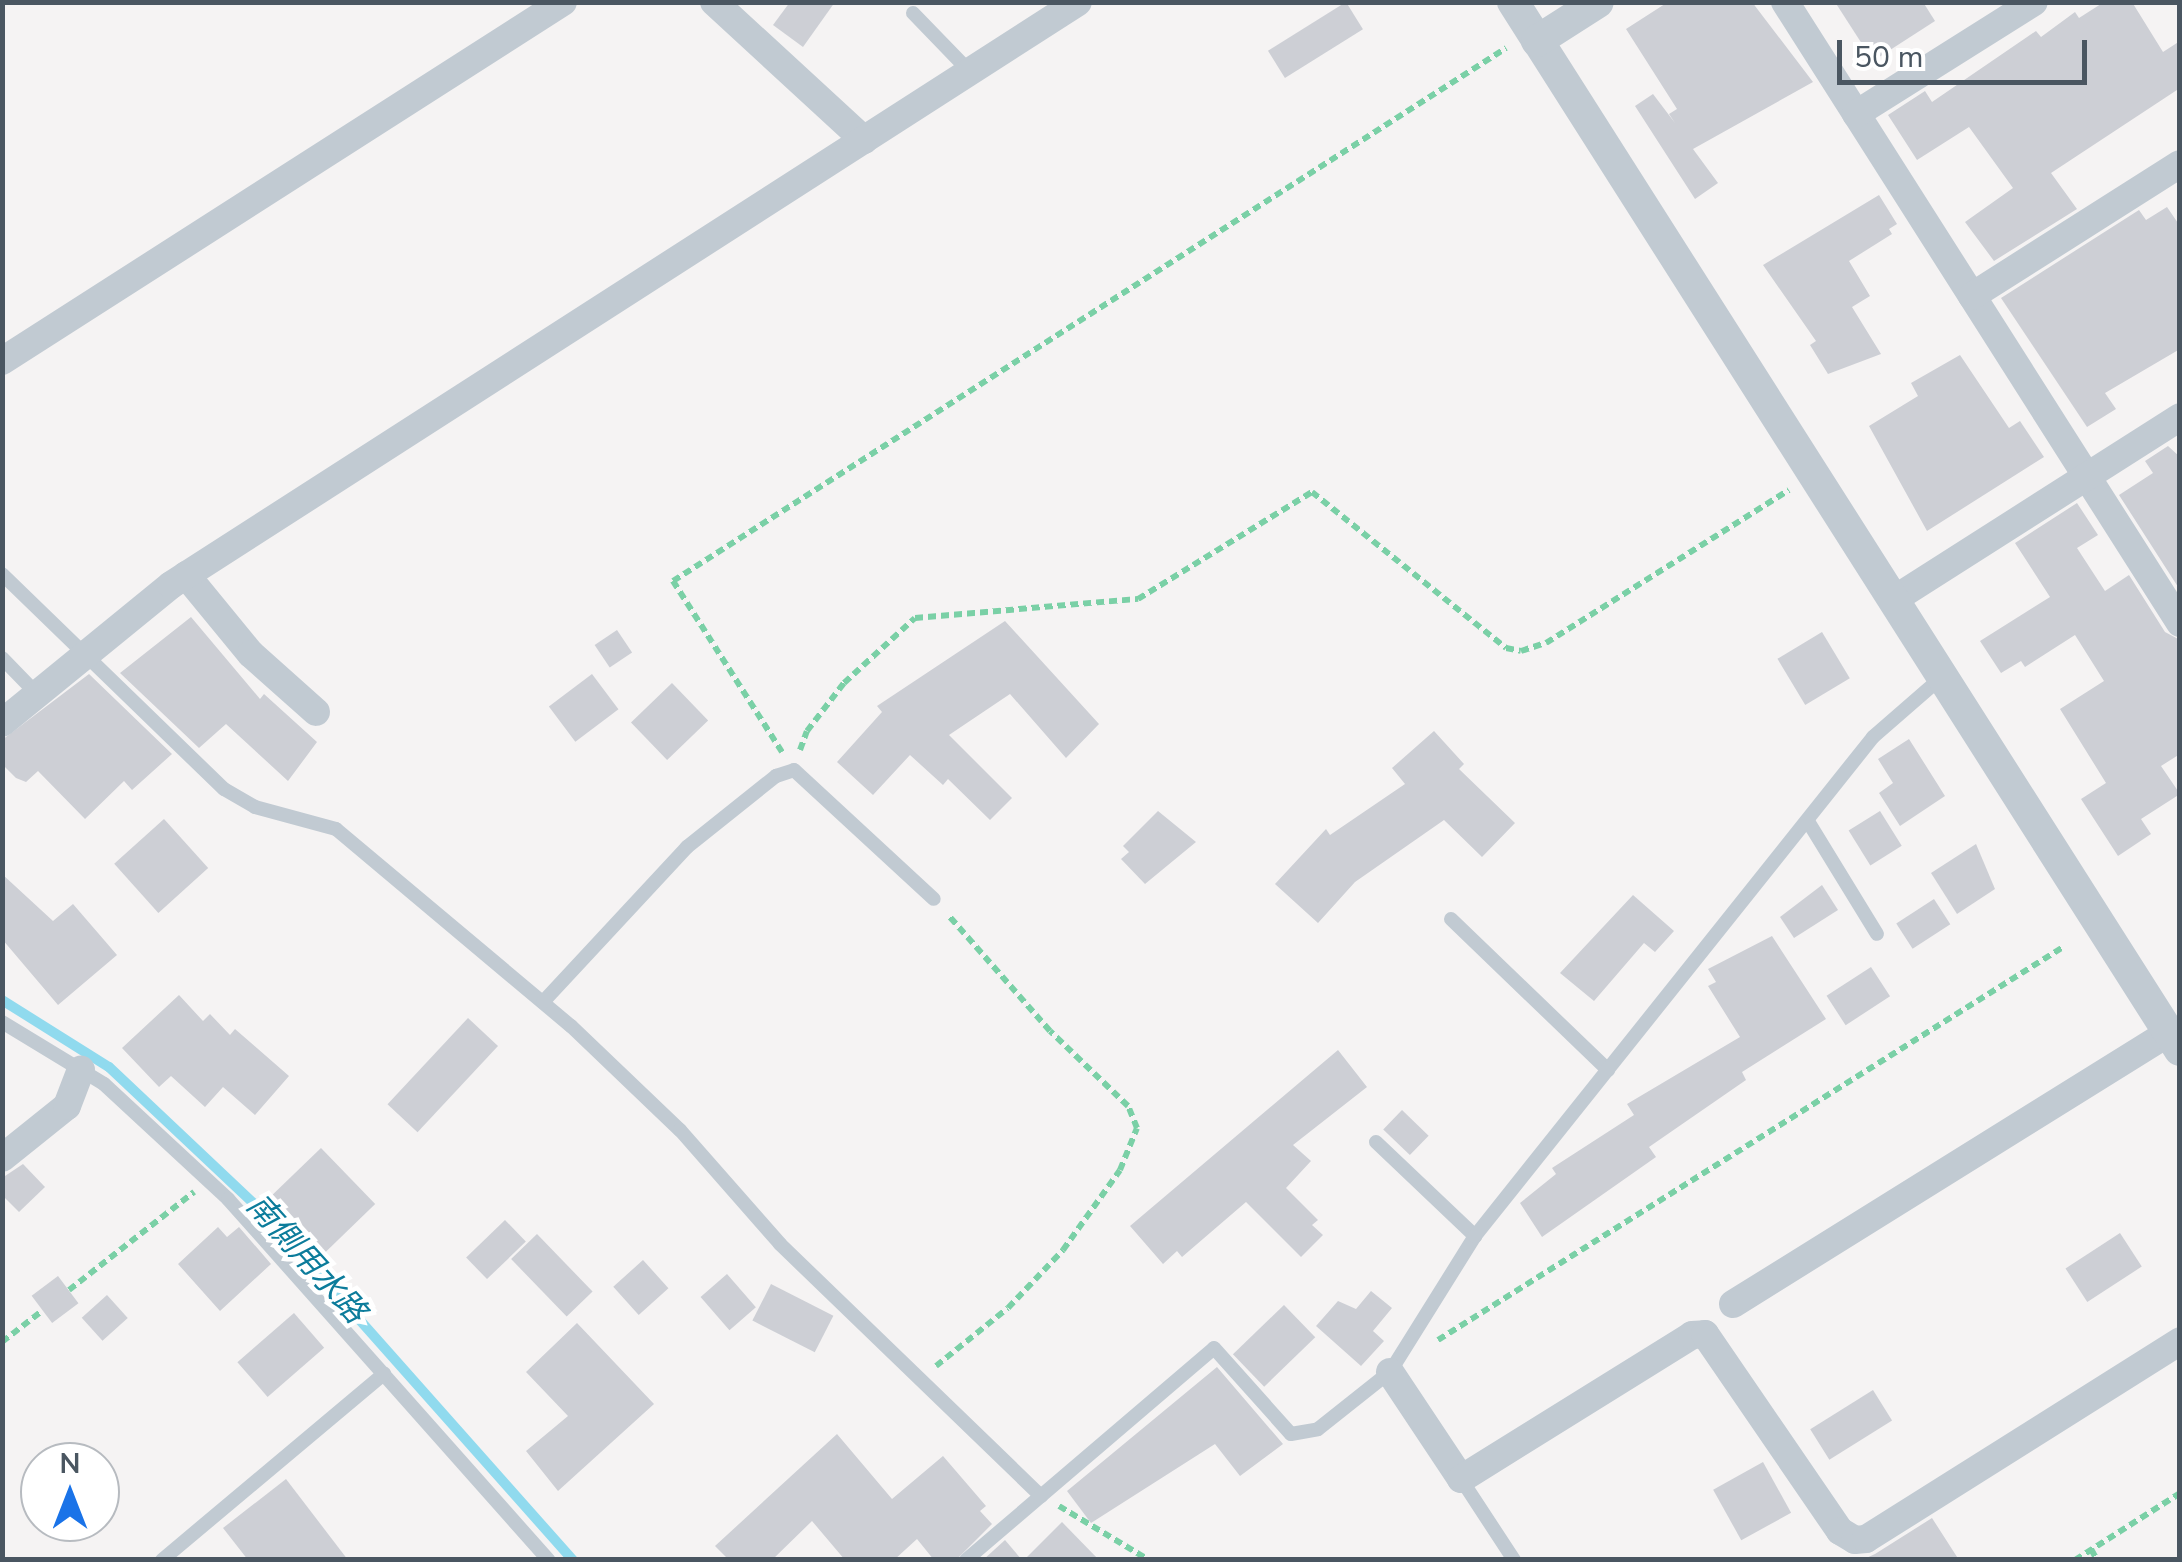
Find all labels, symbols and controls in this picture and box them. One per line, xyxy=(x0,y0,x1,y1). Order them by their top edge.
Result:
scale bar xyxy=(1842,20,2092,82)
text: 50 m xyxy=(1854,37,1923,78)
water label: 南側用水路 xyxy=(238,1187,374,1331)
north arrow xyxy=(20,1442,120,1542)
text: N xyxy=(60,1445,80,1483)

